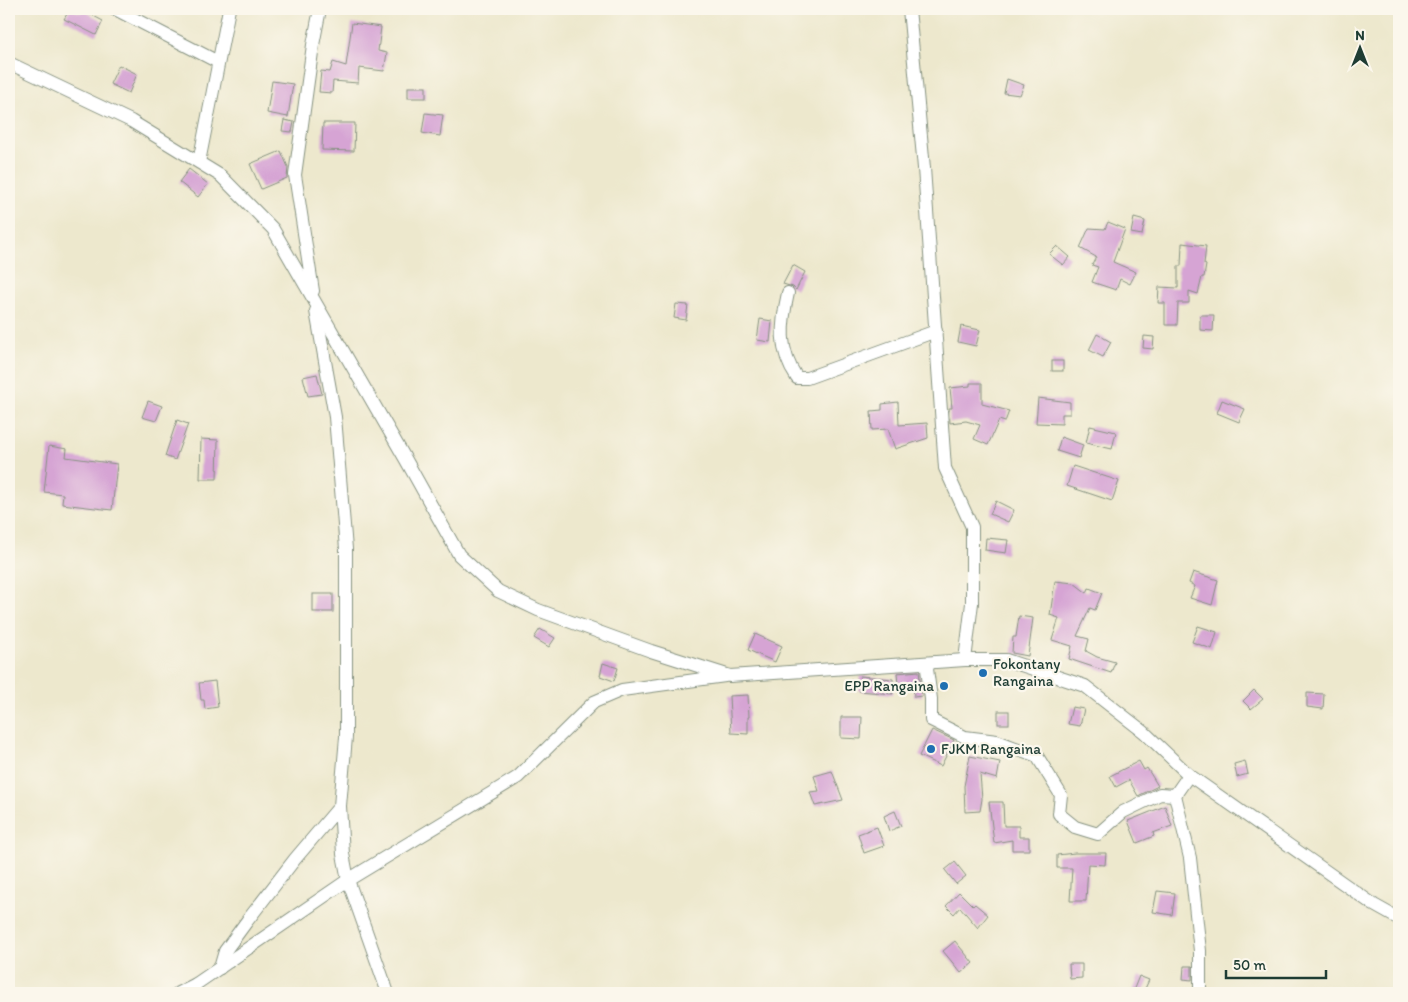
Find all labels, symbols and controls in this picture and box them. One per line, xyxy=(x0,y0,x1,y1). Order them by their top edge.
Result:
north arrow xyxy=(1336,22,1386,72)
text: N xyxy=(1355,27,1365,44)
place label: Fokontany Rangaina xyxy=(993,655,1060,690)
marker: Fokontany Rangaina xyxy=(977,667,989,679)
place label: EPP Rangaina xyxy=(845,677,934,695)
marker: EPP Rangaina xyxy=(938,680,950,692)
place label: FJKM Rangaina xyxy=(941,740,1041,758)
marker: FJKM Rangaina xyxy=(925,743,937,755)
scale bar xyxy=(1226,947,1326,979)
text: 50 m xyxy=(1233,956,1266,974)

